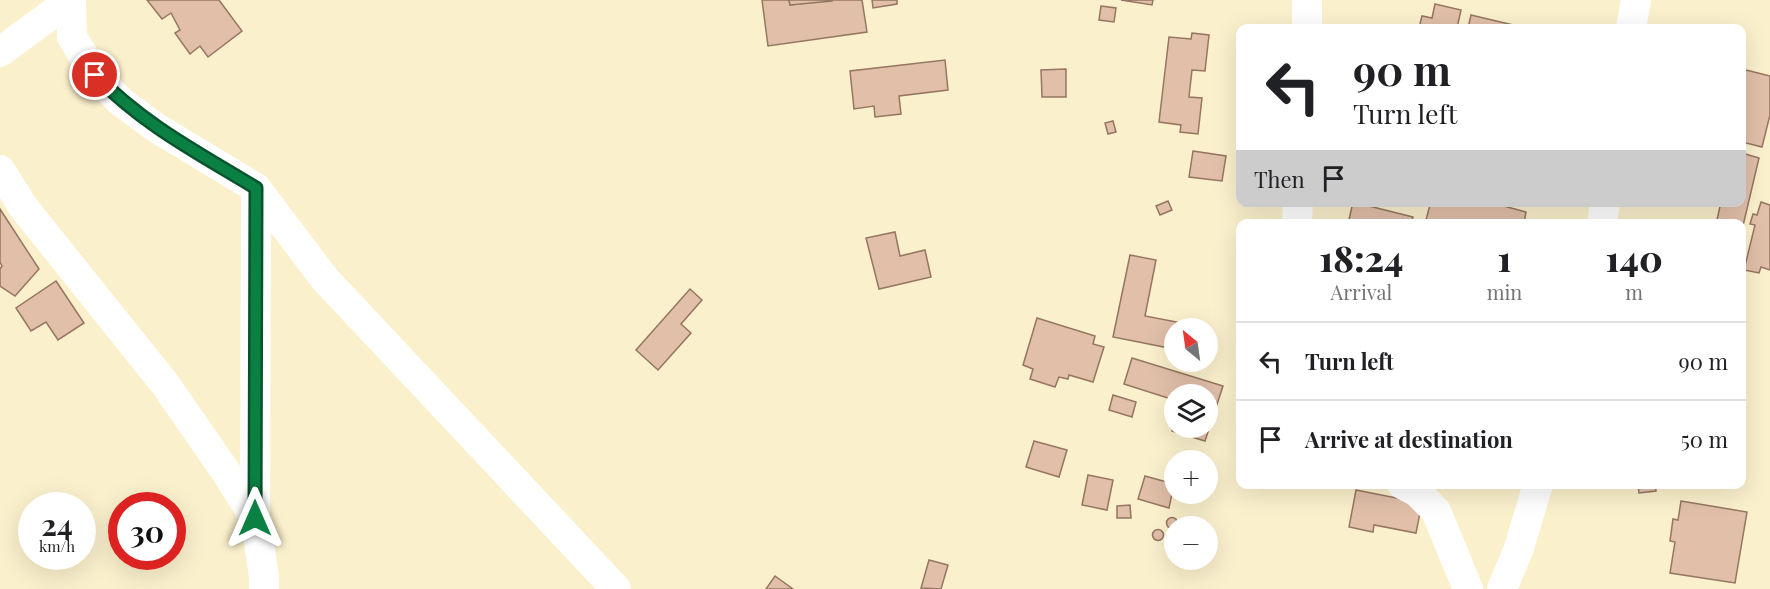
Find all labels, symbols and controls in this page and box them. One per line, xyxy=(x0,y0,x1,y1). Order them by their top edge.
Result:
text: 90 m xyxy=(1353,41,1451,97)
icon: left xyxy=(1254,48,1332,126)
pin xyxy=(69,49,120,100)
icon: arrive xyxy=(78,58,111,91)
text: Turn left xyxy=(1353,95,1457,131)
icon: arrive xyxy=(1317,162,1350,195)
text: Then xyxy=(1254,164,1305,194)
text: 18:24 xyxy=(1319,233,1403,281)
text: 1 xyxy=(1498,233,1511,281)
text: 140 xyxy=(1606,233,1663,281)
text: Arrival xyxy=(1331,278,1392,305)
text: min xyxy=(1487,278,1522,305)
text: m xyxy=(1625,278,1643,305)
north arrow xyxy=(1164,318,1218,372)
map controls xyxy=(1164,318,1218,570)
icon: left xyxy=(1254,345,1287,378)
text: Turn left xyxy=(1305,346,1394,376)
text: 90 m xyxy=(1679,346,1728,376)
button: layers xyxy=(1164,384,1218,438)
icon: arrive xyxy=(1254,423,1287,456)
text: Arrive at destination xyxy=(1305,424,1513,454)
text: 50 m xyxy=(1681,424,1728,454)
button: + xyxy=(1164,450,1218,504)
position arrow xyxy=(223,486,287,550)
speed limit sign: 30 xyxy=(108,492,186,570)
text: 24 xyxy=(41,504,73,544)
button: − xyxy=(1164,516,1218,570)
text: km/h xyxy=(39,536,75,556)

